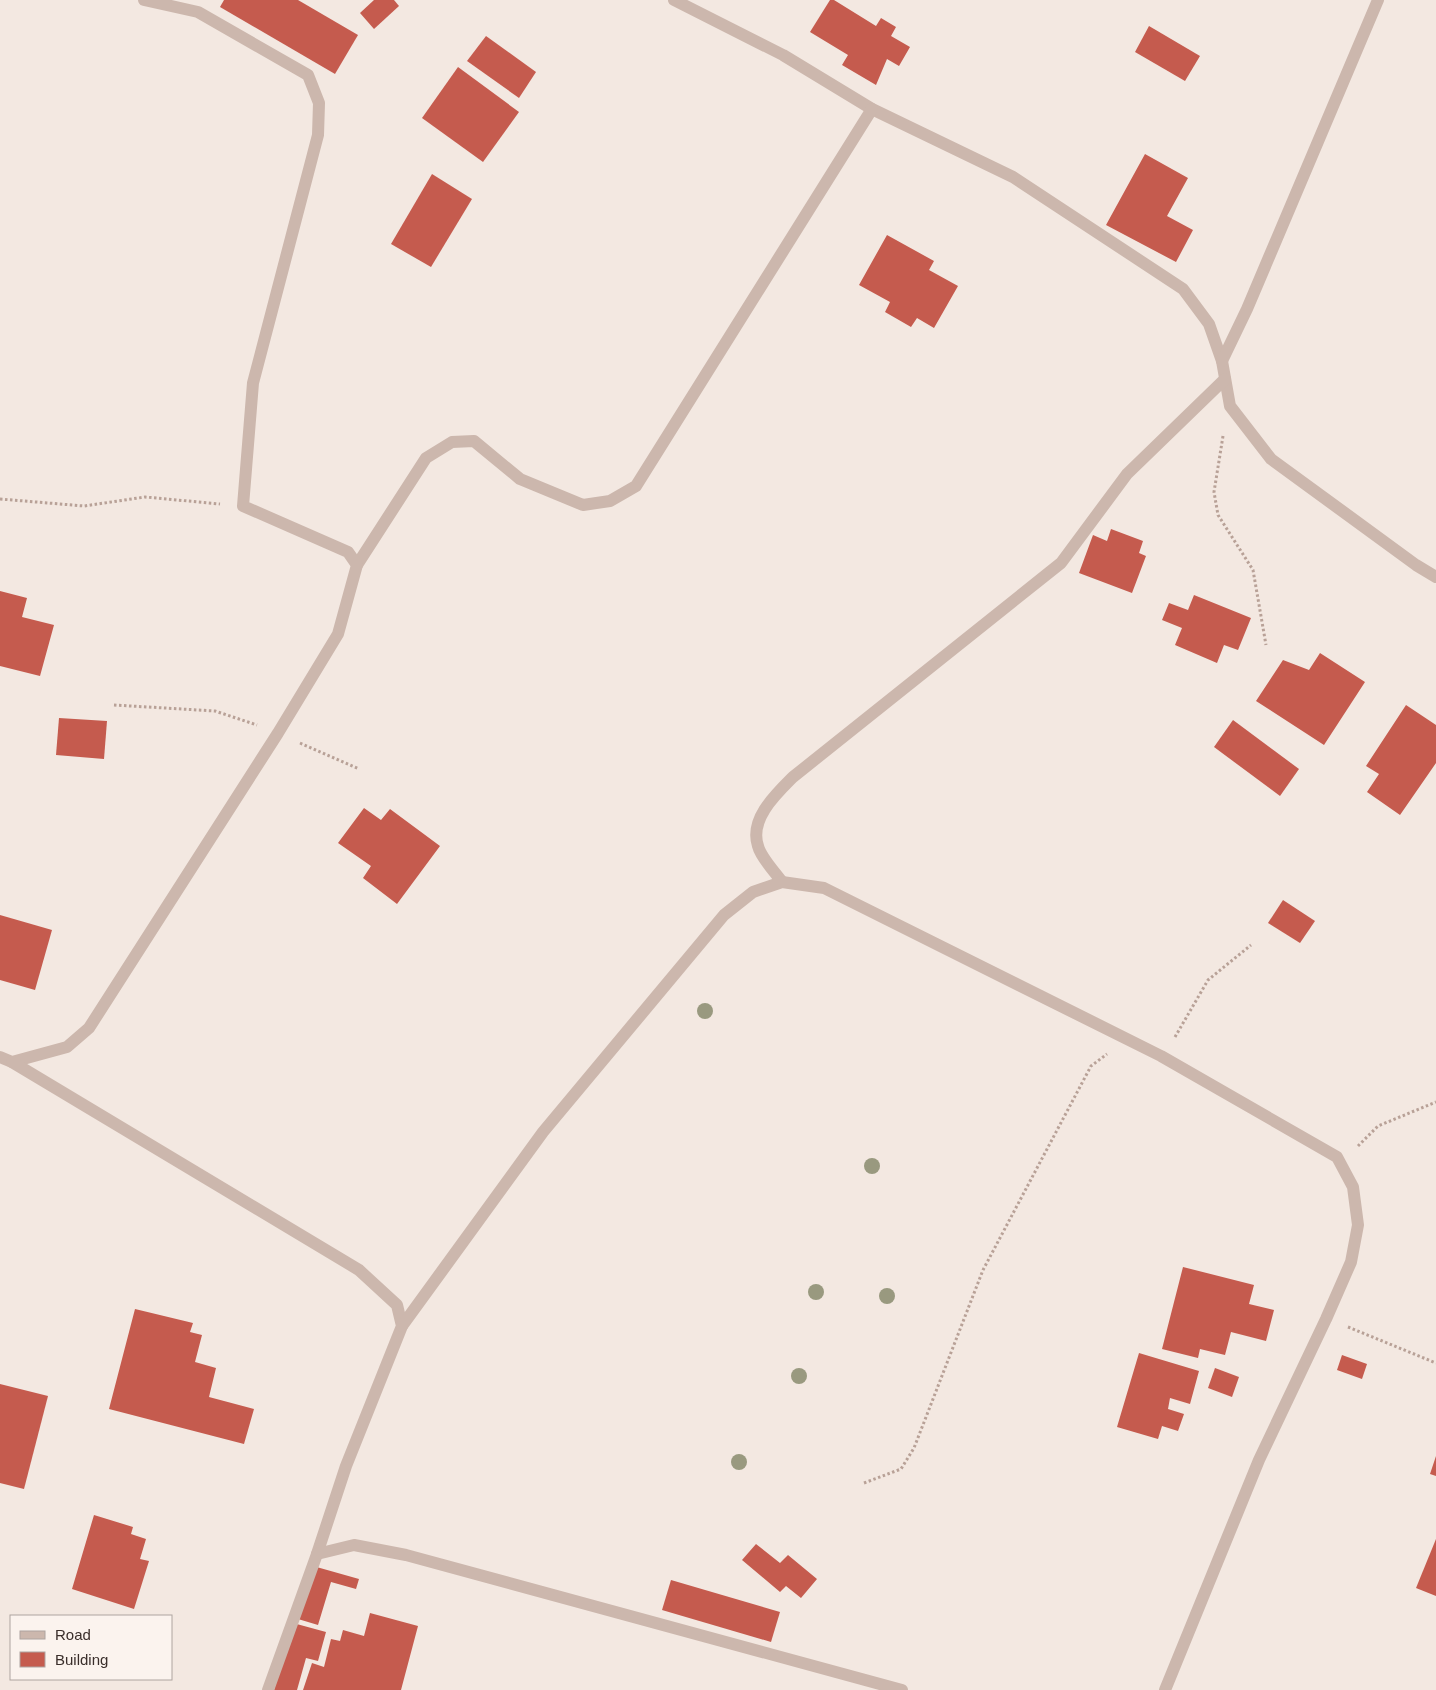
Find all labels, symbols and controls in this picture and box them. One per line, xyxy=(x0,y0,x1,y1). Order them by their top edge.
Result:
legend xyxy=(10,1615,172,1680)
text: Road xyxy=(55,1626,91,1643)
text: Building xyxy=(55,1651,108,1668)

